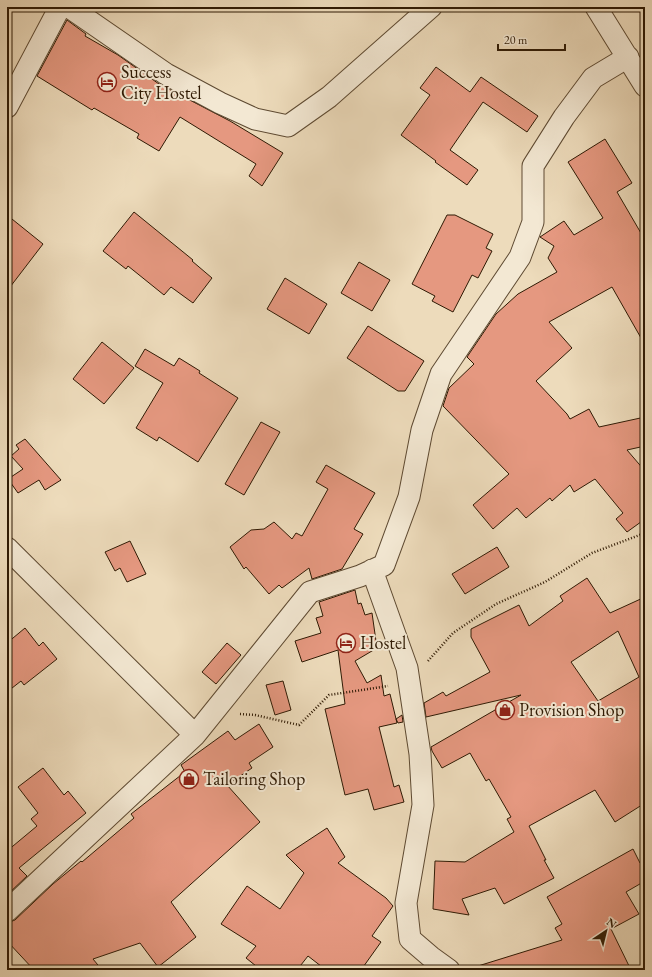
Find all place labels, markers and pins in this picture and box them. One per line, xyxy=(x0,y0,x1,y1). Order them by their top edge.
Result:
place label: Success City Hostel xyxy=(121,60,202,104)
hotel icon: Success City Hostel xyxy=(96,71,118,93)
place label: Hostel xyxy=(360,631,406,654)
hotel icon: Hostel xyxy=(335,632,357,654)
place label: Provision Shop xyxy=(519,698,624,721)
shop icon: Provision Shop xyxy=(494,699,516,721)
place label: Tailoring Shop xyxy=(203,767,305,790)
shop icon: Tailoring Shop xyxy=(178,768,200,790)

